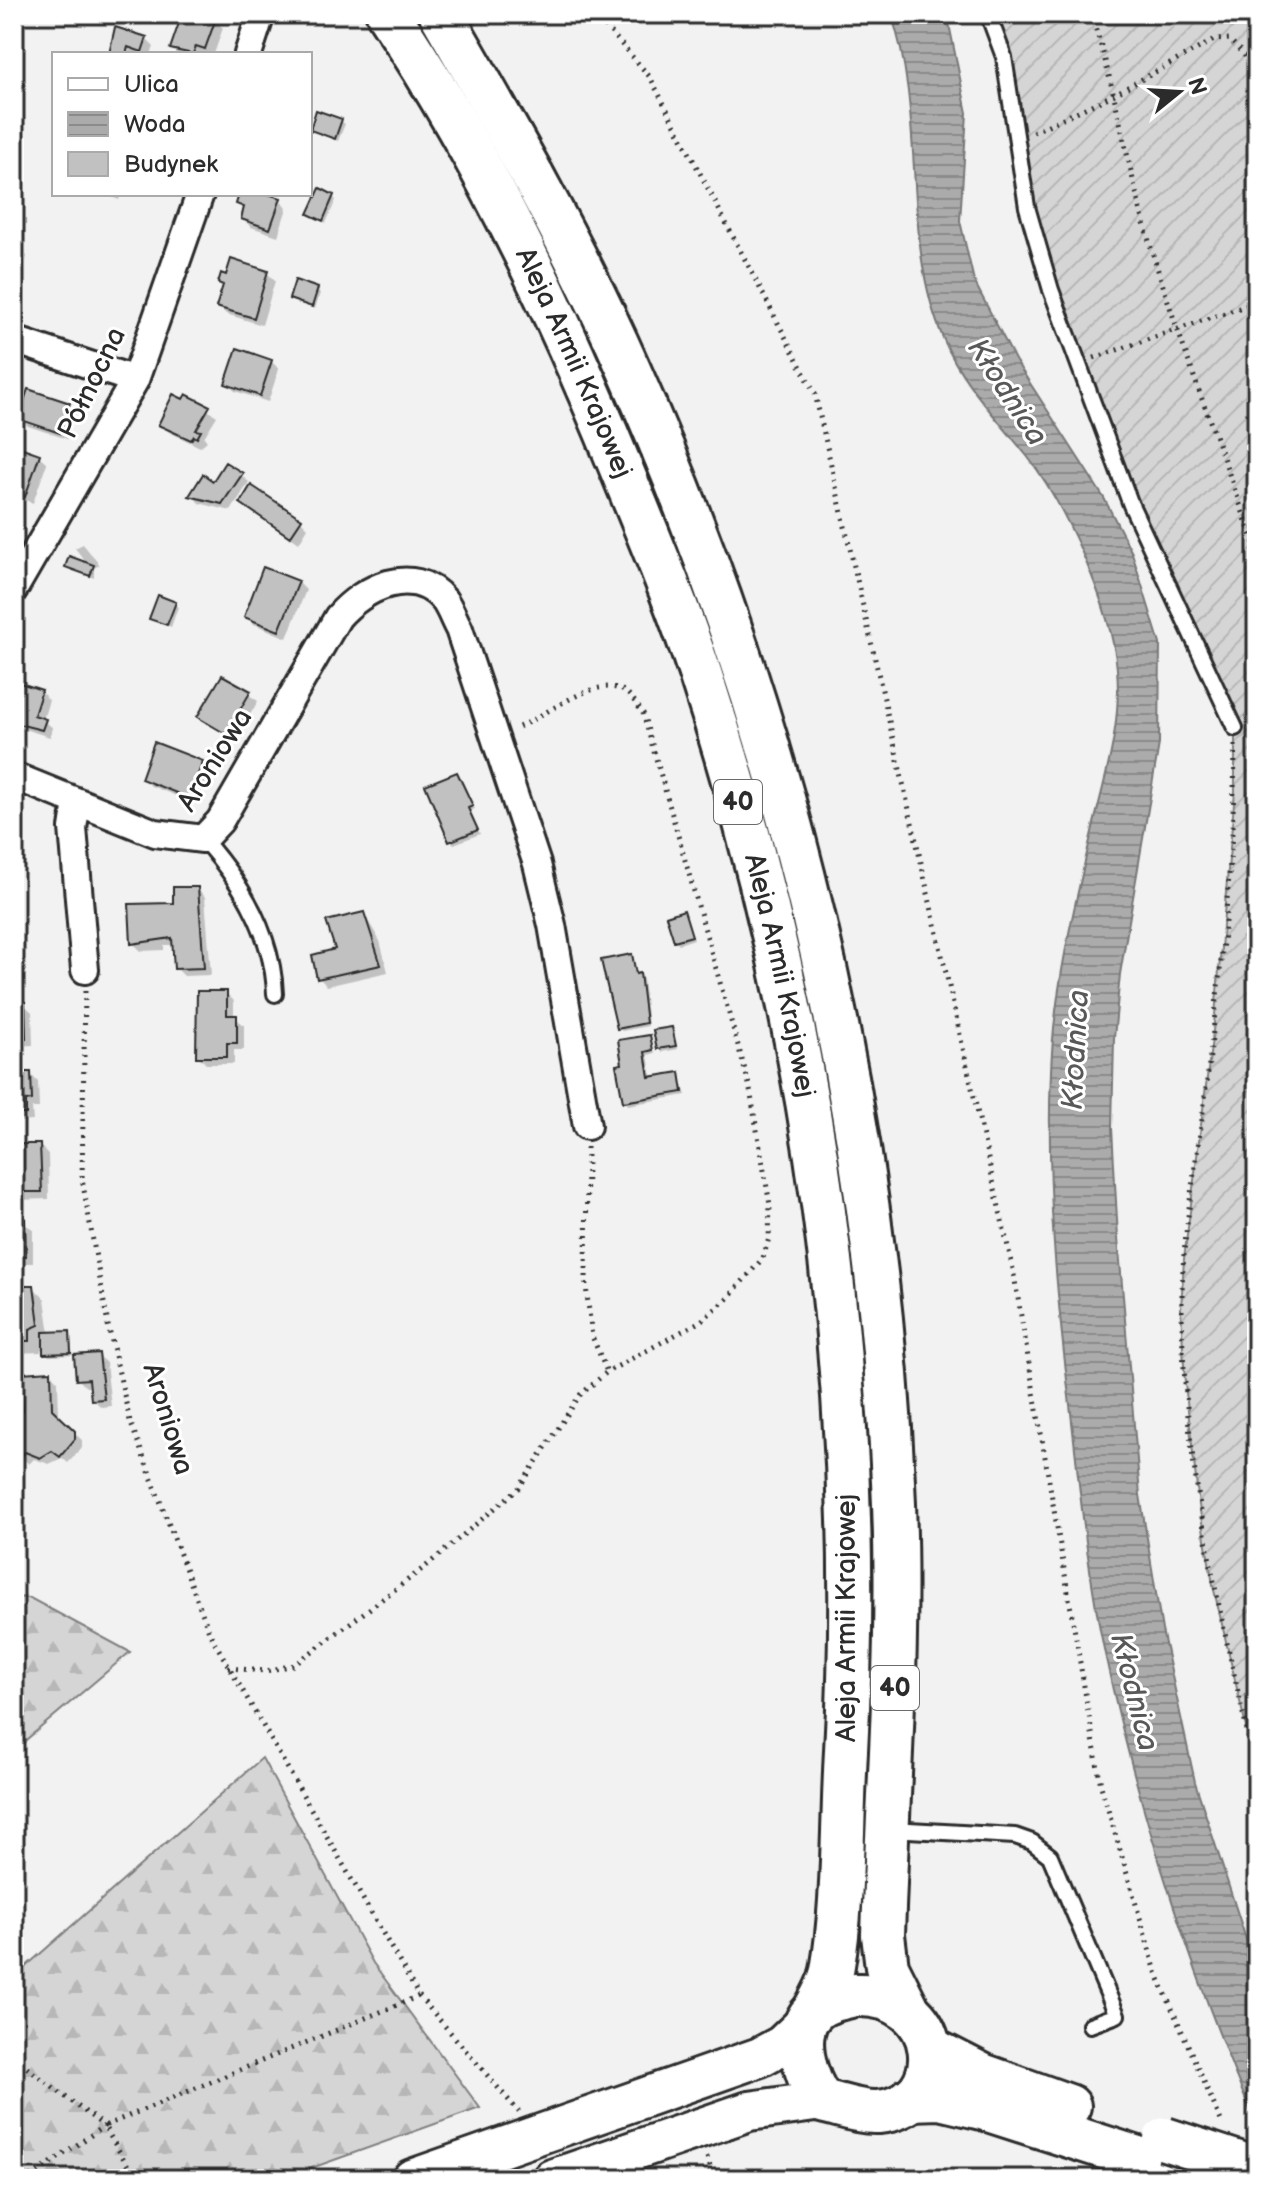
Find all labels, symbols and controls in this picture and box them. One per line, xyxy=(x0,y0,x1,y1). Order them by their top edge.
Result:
legend xyxy=(52,52,312,196)
north arrow xyxy=(1139,52,1219,132)
text: Ulica xyxy=(124,70,179,99)
text: N xyxy=(1181,74,1212,98)
text: Woda xyxy=(124,110,186,139)
text: Budynek xyxy=(124,150,218,179)
street label: Aleja Armii Krajowej xyxy=(508,242,640,483)
street label: Północna xyxy=(51,322,133,444)
water label: Kłodnica xyxy=(959,332,1055,452)
street label: Aroniowa xyxy=(171,702,259,818)
road number: 40 xyxy=(714,780,762,824)
street label: Aleja Armii Krajowej xyxy=(737,850,823,1100)
water label: Kłodnica xyxy=(1055,989,1097,1111)
street label: Aroniowa xyxy=(135,1359,201,1479)
street label: Aleja Armii Krajowej xyxy=(830,1494,863,1742)
water label: Kłodnica xyxy=(1102,1629,1166,1755)
road number: 40 xyxy=(871,1666,919,1710)

